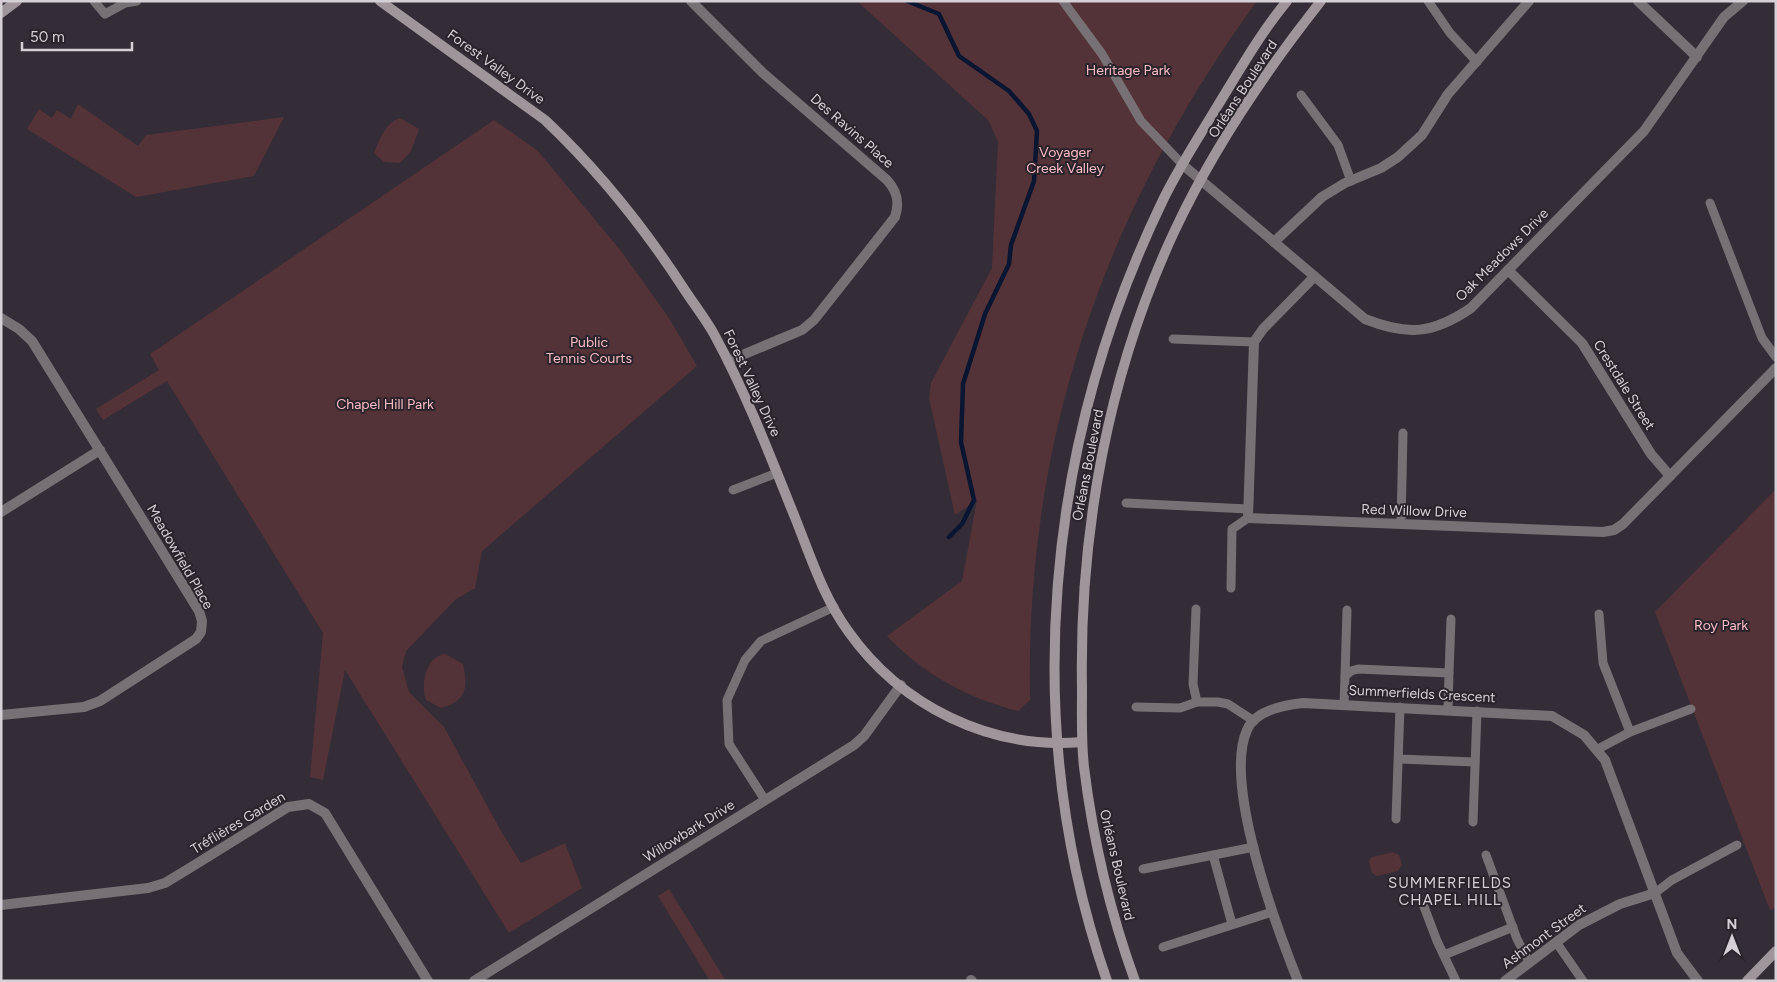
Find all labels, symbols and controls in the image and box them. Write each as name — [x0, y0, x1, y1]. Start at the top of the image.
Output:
scale bar — [22, 20, 132, 52]
street label: Forest Valley Drive — [444, 26, 548, 108]
text: 50 m — [30, 28, 65, 46]
street label: Orléans Boulevard — [1205, 37, 1281, 141]
park label: Heritage Park — [1086, 62, 1170, 79]
street label: Des Ravins Place — [807, 90, 897, 172]
park label: Voyager Creek Valley — [1026, 144, 1104, 177]
street label: Oak Meadows Drive — [1452, 205, 1552, 305]
street label: Forest Valley Drive — [720, 327, 784, 440]
park label: Public Tennis Courts — [546, 334, 632, 367]
street label: Crestdale Street — [1590, 337, 1658, 433]
park label: Chapel Hill Park — [336, 396, 434, 413]
street label: Orléans Boulevard — [1069, 408, 1107, 522]
street label: Red Willow Drive — [1361, 501, 1467, 521]
street label: Meadowfield Place — [143, 502, 217, 613]
park label: Roy Park — [1694, 617, 1748, 634]
street label: Summerfields Crescent — [1348, 682, 1496, 706]
street label: Tréflières Garden — [188, 788, 288, 858]
street label: Willowbark Drive — [640, 796, 738, 866]
street label: Orléans Boulevard — [1096, 808, 1138, 922]
district label: SUMMERFIELDS CHAPEL HILL — [1388, 874, 1512, 909]
street label: Ashmont Street — [1499, 900, 1589, 972]
north arrow — [1707, 912, 1757, 962]
text: N — [1727, 916, 1737, 933]

